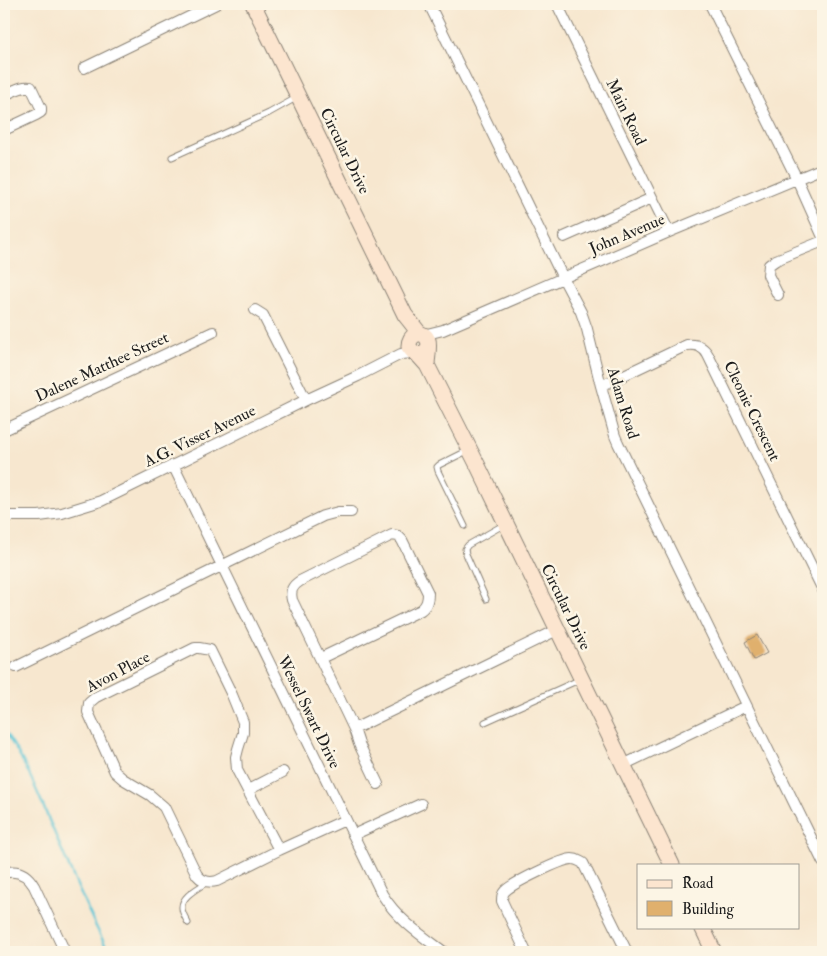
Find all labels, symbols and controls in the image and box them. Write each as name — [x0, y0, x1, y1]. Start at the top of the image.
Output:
street label: Main Road — [601, 76, 651, 149]
street label: Circular Drive — [316, 105, 375, 198]
street label: John Avenue — [585, 209, 668, 260]
street label: Dalene Matthee Street — [32, 327, 172, 407]
street label: Cleonie Crescent — [719, 358, 785, 464]
street label: Adam Road — [602, 364, 643, 441]
street label: A.G. Visser Avenue — [140, 400, 259, 472]
street label: Circular Drive — [537, 561, 596, 654]
street label: Avon Place — [82, 647, 153, 698]
street label: Wessel Swart Drive — [273, 651, 345, 772]
legend — [637, 864, 800, 928]
text: Road — [682, 874, 714, 893]
text: Building — [682, 900, 734, 919]

